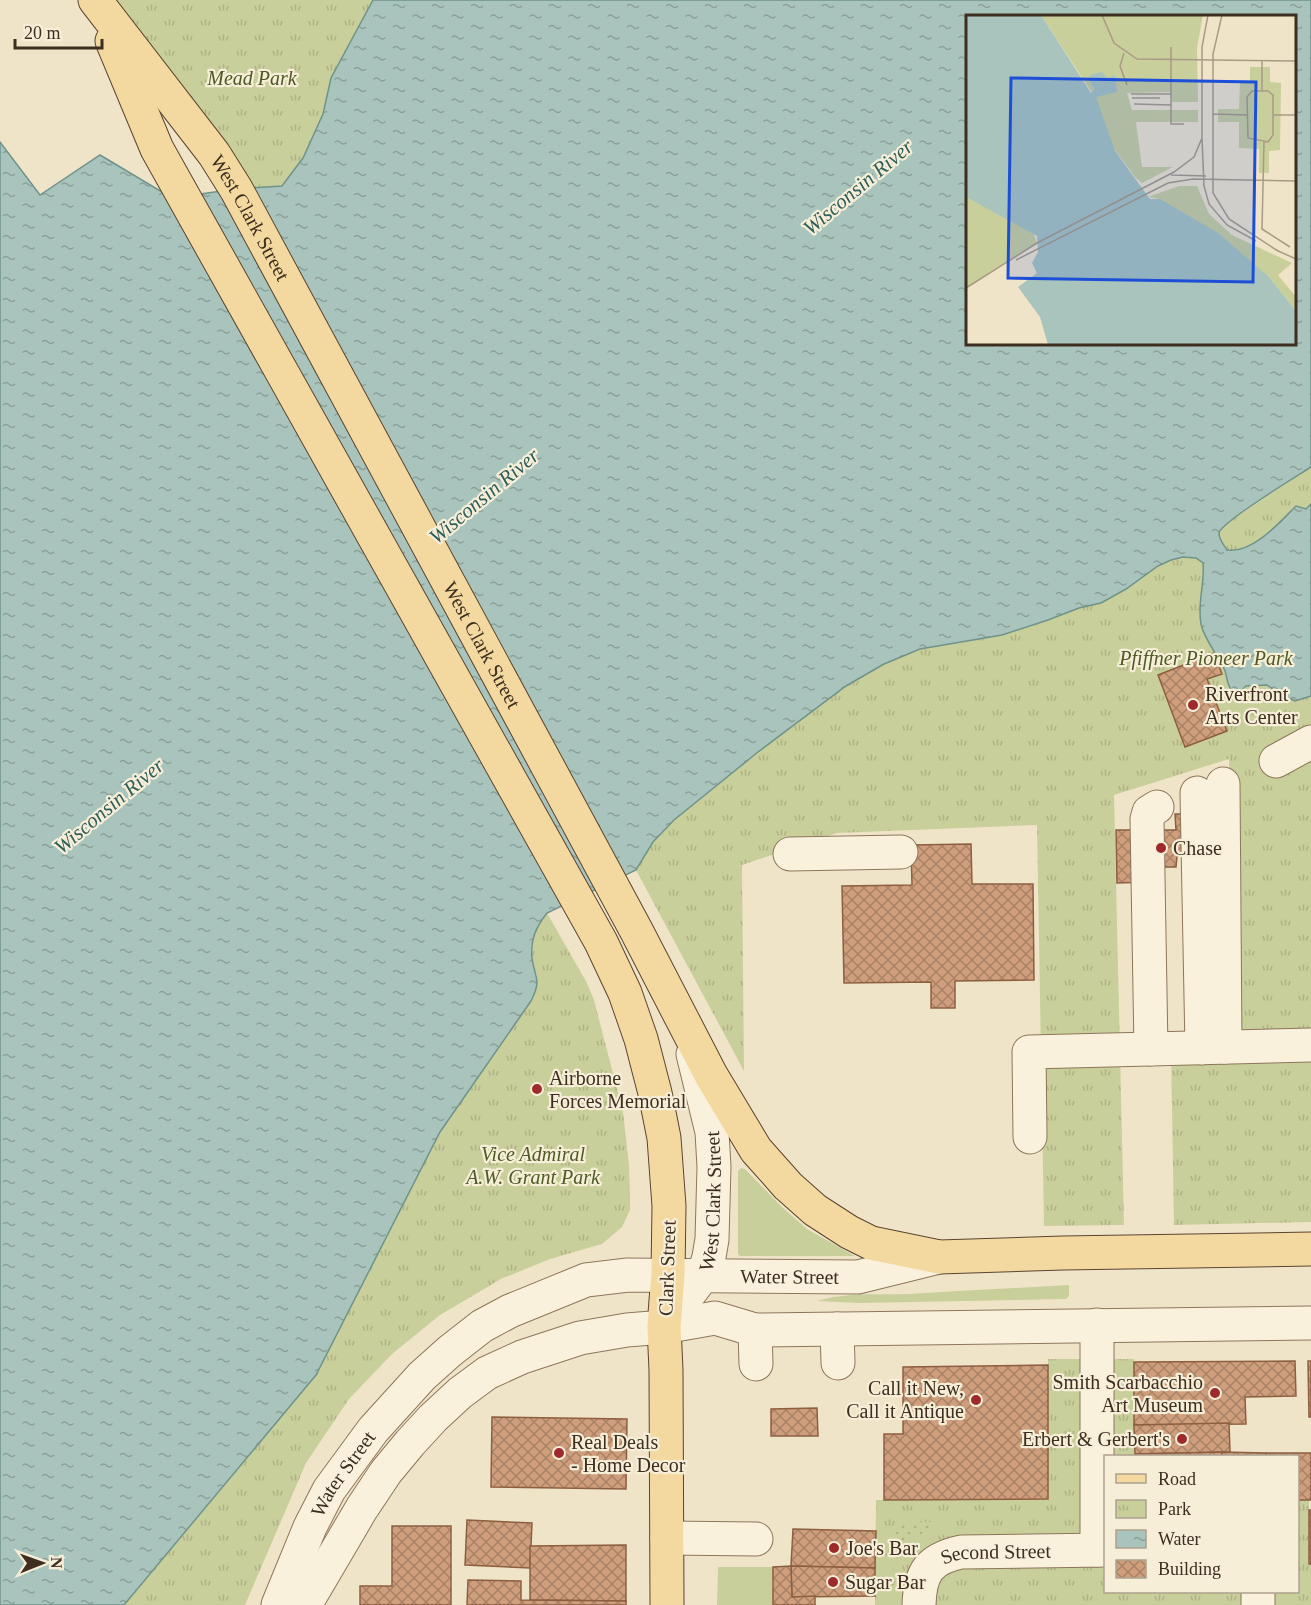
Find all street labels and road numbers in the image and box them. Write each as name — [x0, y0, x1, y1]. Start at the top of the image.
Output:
street label: West Clark Street — [206, 151, 295, 285]
street label: West Clark Street — [439, 578, 525, 712]
street label: West Clark Street — [694, 1130, 725, 1274]
street label: Clark Street — [654, 1219, 680, 1316]
street label: Water Street — [740, 1265, 840, 1288]
street label: Water Street — [306, 1426, 380, 1520]
street label: Second Street — [937, 1540, 1051, 1569]

